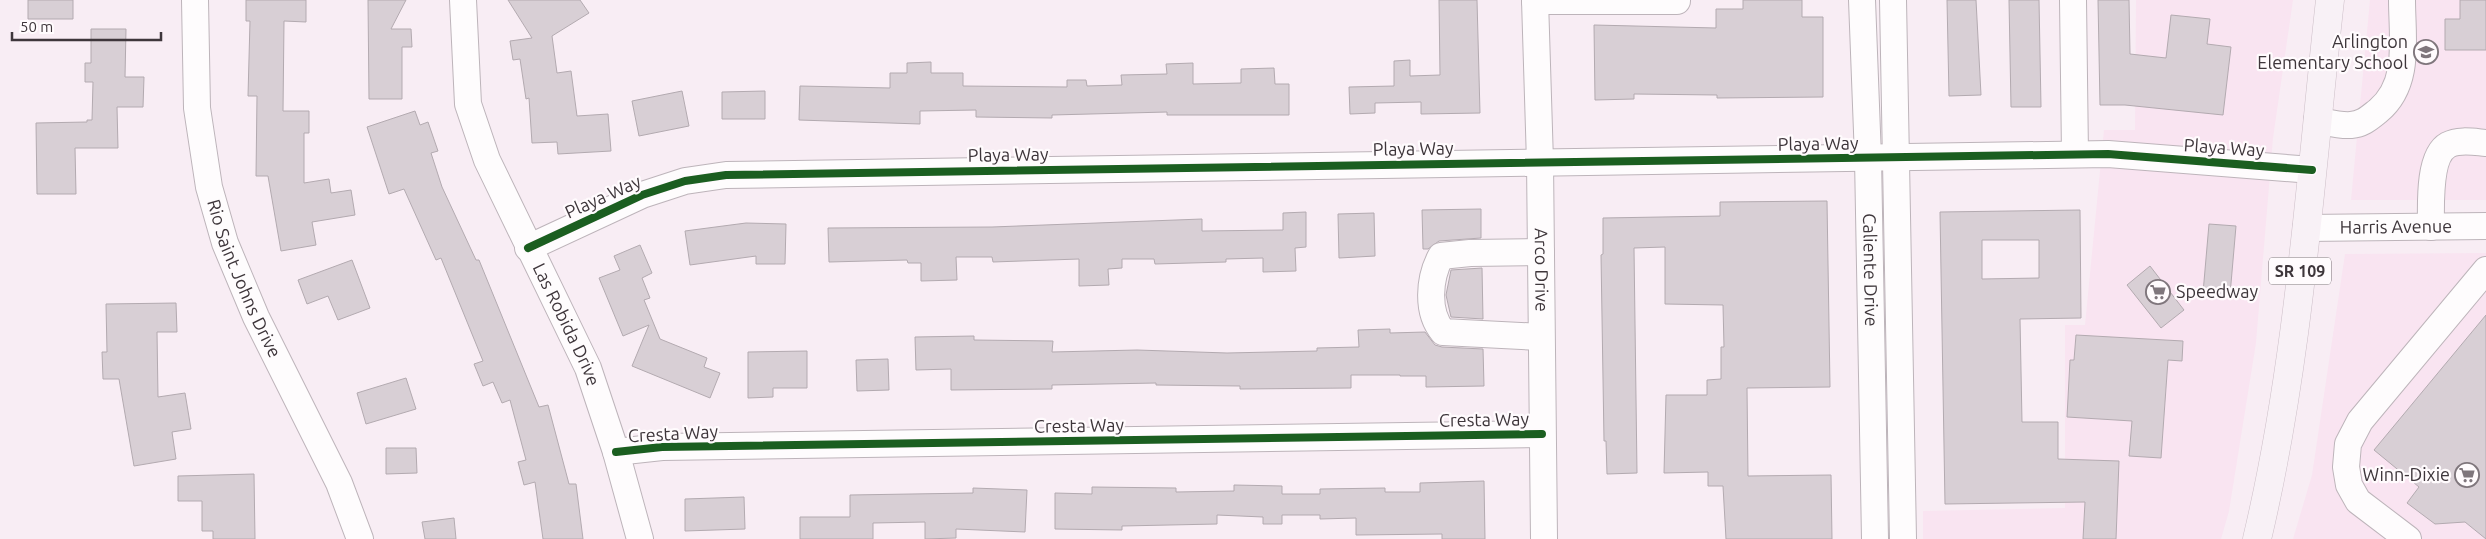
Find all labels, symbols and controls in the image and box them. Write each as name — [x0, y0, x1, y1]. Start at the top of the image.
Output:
scale bar — [12, 10, 161, 42]
text: 50 m — [20, 18, 53, 35]
place label: Arlington Elementary School — [2257, 31, 2408, 72]
school or university icon: Arlington Elementary School — [2413, 39, 2439, 65]
street label: Playa Way — [1777, 132, 1859, 154]
street label: Playa Way — [2183, 134, 2265, 160]
street label: Playa Way — [1372, 137, 1454, 159]
street label: Playa Way — [967, 143, 1049, 165]
street label: Playa Way — [562, 170, 644, 222]
street label: Rio Saint Johns Drive — [204, 197, 286, 361]
street label: Caliente Drive — [1860, 213, 1882, 327]
street label: Harris Avenue — [2340, 215, 2452, 237]
street label: Arco Drive — [1532, 228, 1553, 312]
road number: SR 109 — [2269, 258, 2331, 284]
street label: Las Robida Drive — [530, 260, 604, 388]
supermarket icon: Speedway — [2145, 279, 2171, 305]
place label: Speedway — [2176, 281, 2259, 301]
street label: Cresta Way — [1439, 408, 1530, 430]
street label: Cresta Way — [1034, 414, 1125, 436]
street label: Cresta Way — [627, 421, 719, 445]
supermarket icon: Winn-Dixie — [2454, 462, 2480, 488]
place label: Winn-Dixie — [2362, 464, 2450, 484]

